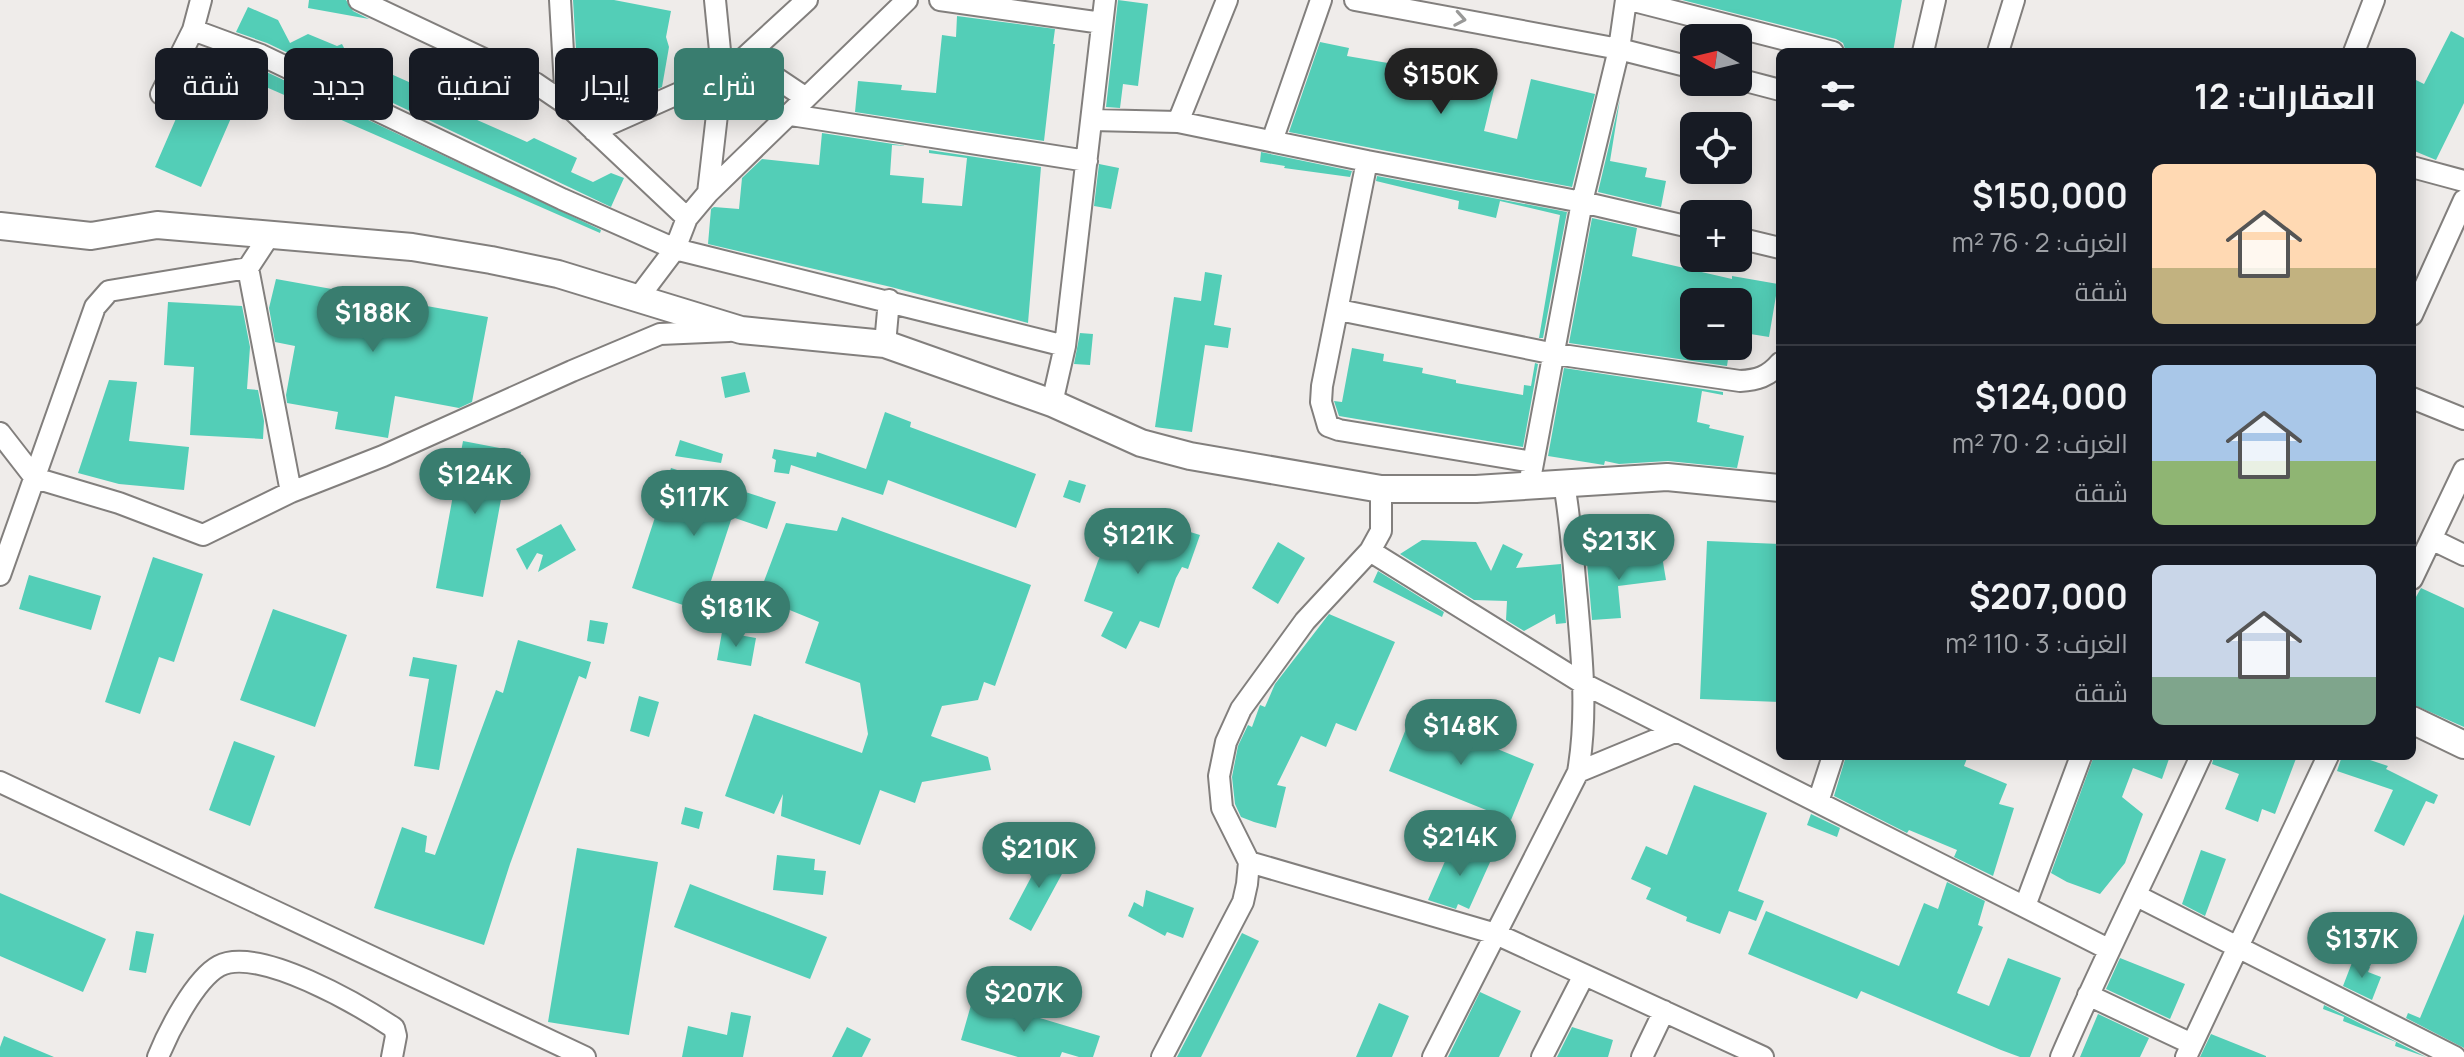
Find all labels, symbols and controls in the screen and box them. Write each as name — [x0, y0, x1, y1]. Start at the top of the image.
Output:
one-way arrow — [1453, 9, 1466, 26]
north arrow — [1680, 24, 1752, 96]
map controls — [1680, 24, 1752, 360]
chip: شقة — [155, 48, 268, 120]
chip: جديد — [284, 48, 393, 120]
chip: تصفية — [409, 48, 539, 120]
chip: إيجار — [555, 48, 658, 120]
chip: شراء — [674, 48, 784, 120]
pin: $150K — [1385, 48, 1497, 116]
text: $150K — [1403, 56, 1479, 92]
text: العقارات: 12 — [2194, 73, 2376, 119]
icon: filters — [1816, 74, 1860, 118]
button: locate — [1680, 112, 1752, 184]
text: $150,000 — [1972, 172, 2128, 218]
icon: home — [2216, 196, 2312, 292]
button: + — [1680, 200, 1752, 272]
text: الغرف: 2 · 76 m² — [1952, 224, 2128, 260]
text: شقة — [2075, 273, 2128, 309]
pin: $188K — [317, 286, 429, 354]
button: − — [1680, 288, 1752, 360]
text: $188K — [335, 294, 411, 330]
text: $124,000 — [1975, 373, 2128, 419]
icon: home — [2216, 397, 2312, 493]
text: الغرف: 2 · 70 m² — [1952, 425, 2128, 461]
pin: $124K — [419, 448, 531, 516]
text: $124K — [437, 456, 513, 492]
pin: $117K — [638, 470, 750, 538]
text: شقة — [2075, 474, 2128, 510]
text: $117K — [659, 478, 729, 514]
pin: $121K — [1082, 508, 1194, 576]
pin: $213K — [1563, 514, 1675, 582]
text: $121K — [1102, 516, 1174, 552]
text: $213K — [1581, 522, 1657, 558]
text: $207,000 — [1969, 573, 2128, 619]
pin: $181K — [680, 581, 792, 649]
text: $181K — [700, 589, 772, 625]
icon: home — [2216, 597, 2312, 693]
text: الغرف: 3 · 110 m² — [1945, 625, 2128, 661]
text: شقة — [2075, 674, 2128, 710]
pin: $148K — [1405, 699, 1517, 767]
text: $148K — [1423, 707, 1499, 743]
pin: $214K — [1404, 810, 1516, 878]
text: $214K — [1422, 818, 1498, 854]
pin: $210K — [983, 822, 1095, 890]
text: $210K — [1000, 830, 1078, 866]
pin: $137K — [2306, 912, 2418, 980]
text: $137K — [2325, 920, 2399, 956]
pin: $207K — [968, 966, 1080, 1034]
text: $207K — [984, 974, 1064, 1010]

